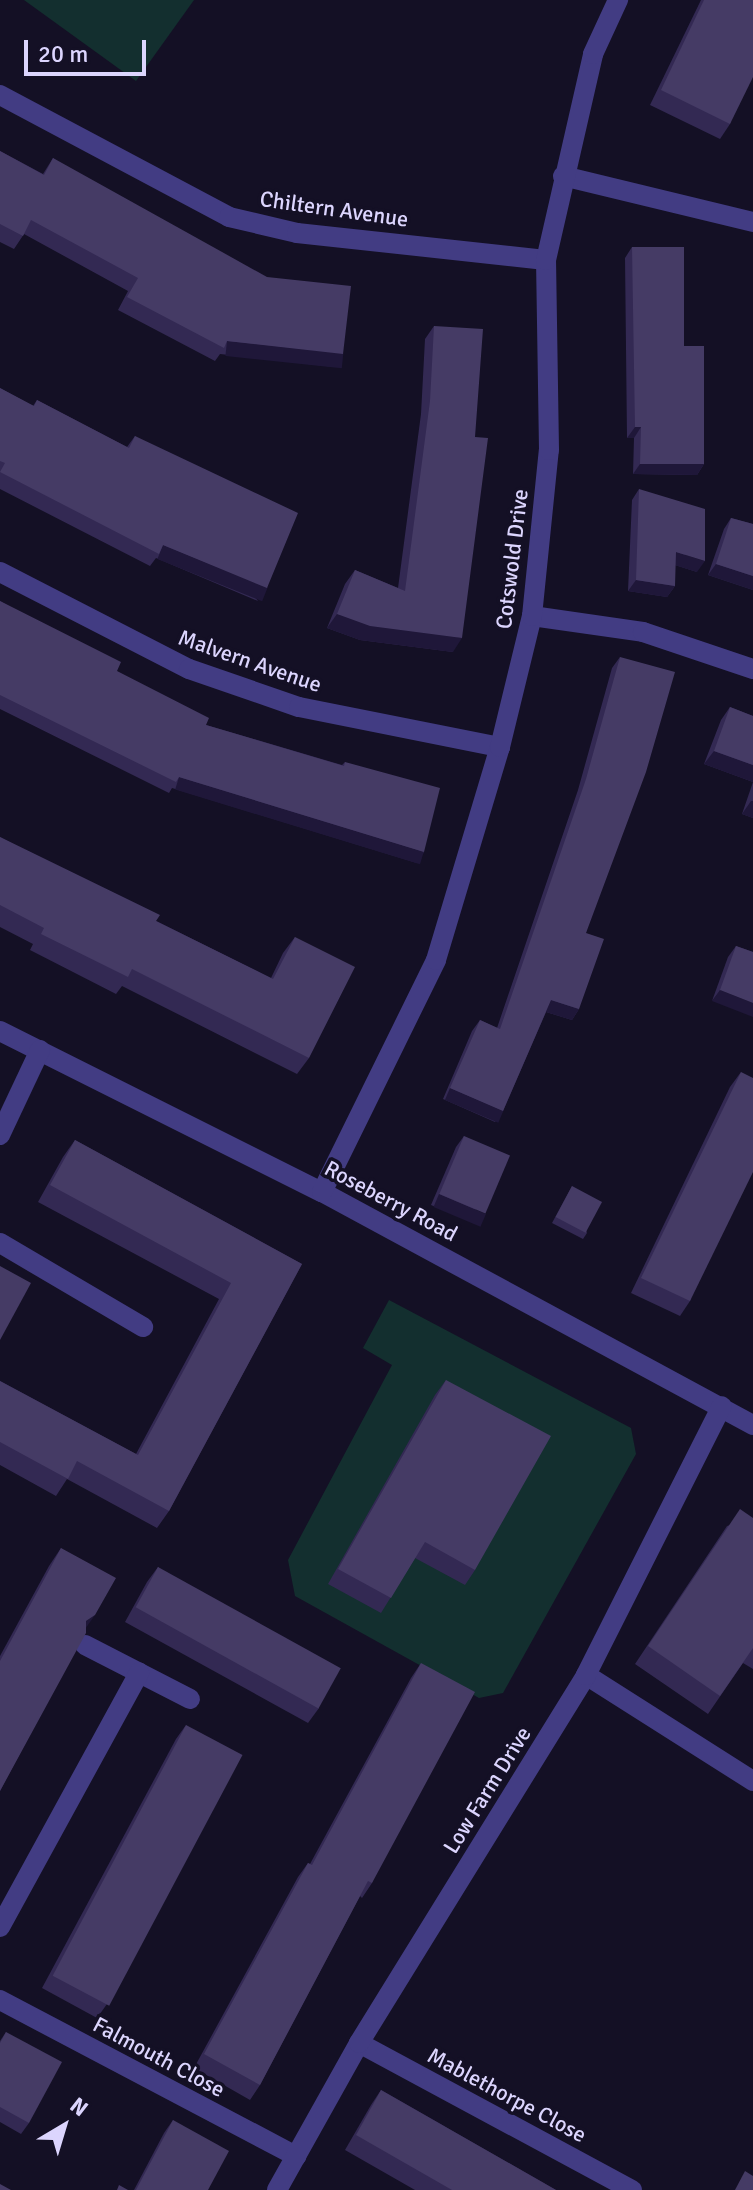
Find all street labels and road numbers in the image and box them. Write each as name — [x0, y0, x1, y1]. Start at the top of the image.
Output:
street label: Chiltern Avenue — [258, 186, 410, 232]
street label: Cotswold Drive — [490, 488, 534, 630]
street label: Malvern Avenue — [175, 624, 325, 698]
street label: Roseberry Road — [320, 1155, 462, 1247]
street label: Low Farm Drive — [438, 1722, 536, 1858]
street label: Falmouth Close — [89, 2011, 229, 2103]
street label: Mablethorpe Close — [423, 2042, 591, 2148]

